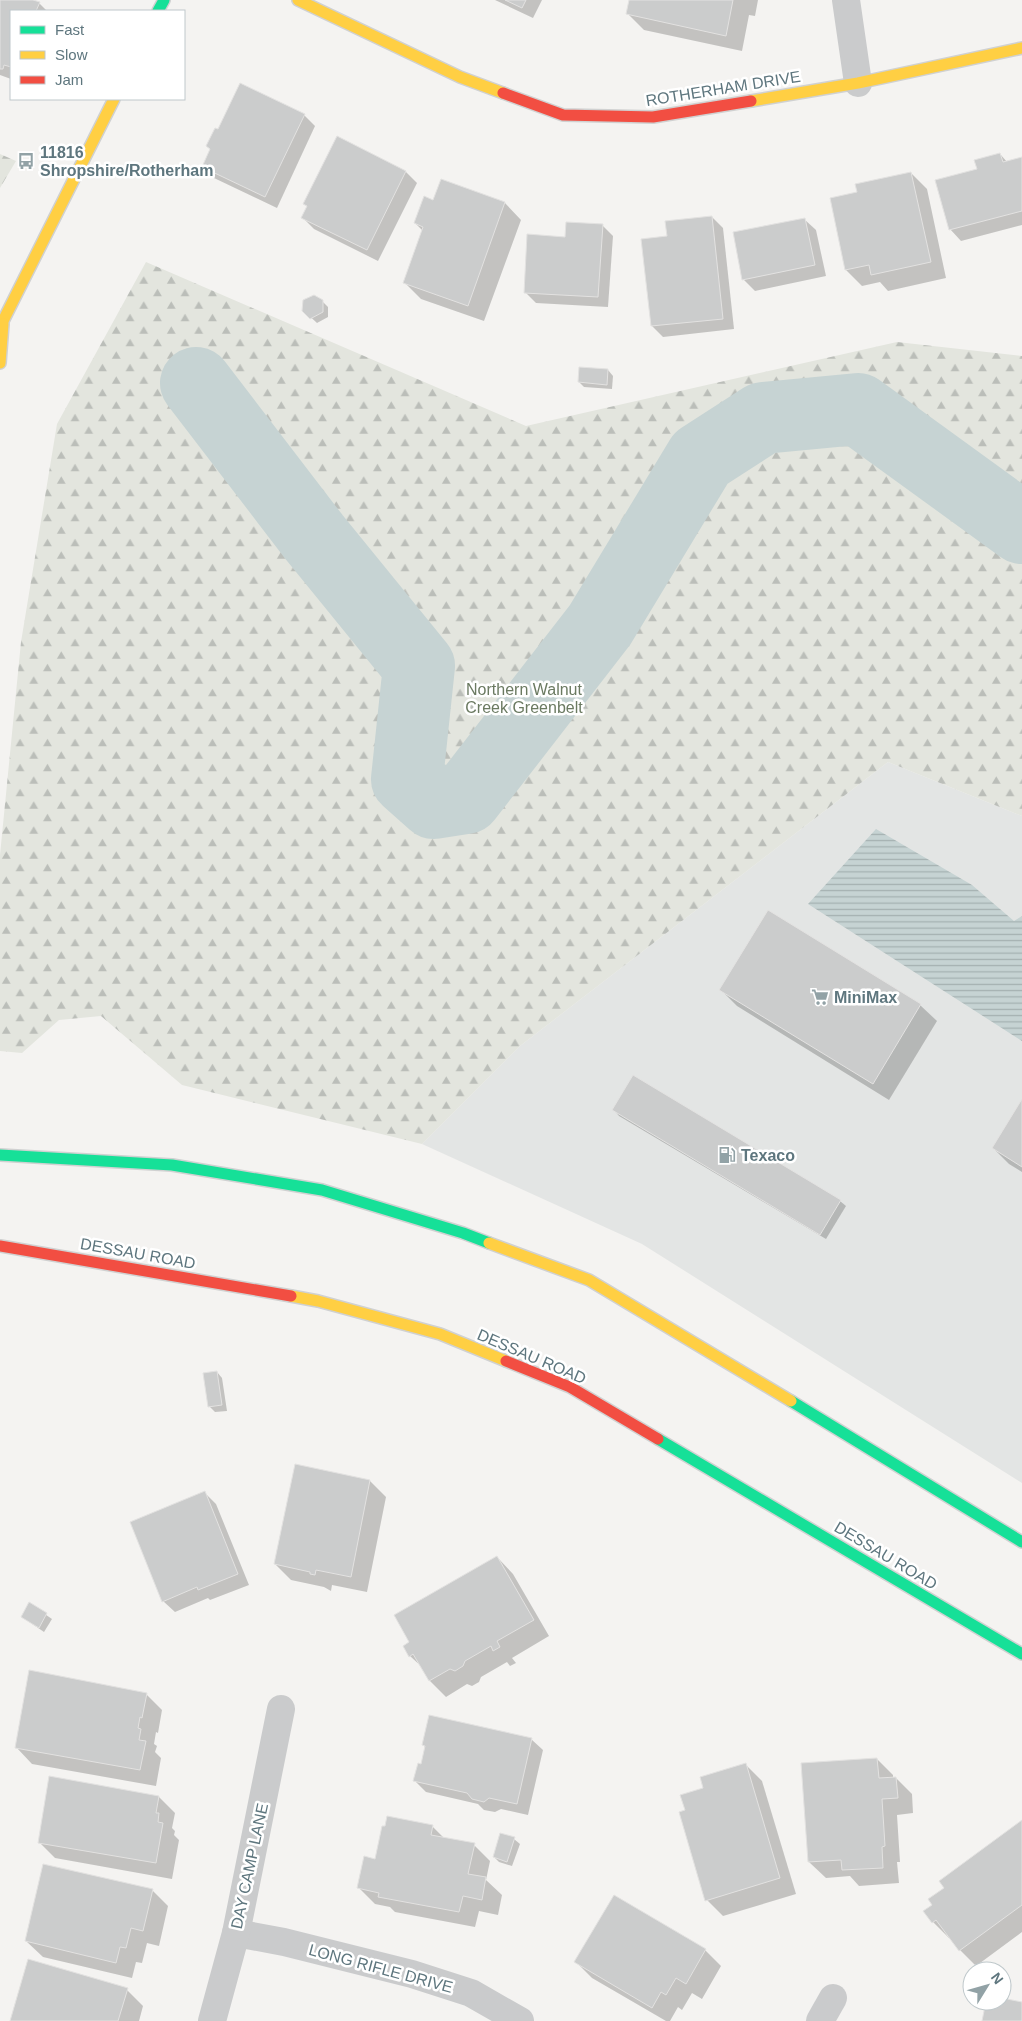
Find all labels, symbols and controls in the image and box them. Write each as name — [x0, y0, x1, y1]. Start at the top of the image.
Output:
legend — [10, 10, 185, 100]
text: Fast — [55, 21, 85, 38]
text: Slow — [55, 46, 88, 63]
street label: ROTHERHAM DRIVE — [644, 68, 802, 109]
text: Jam — [55, 71, 83, 88]
place label: 11816 Shropshire/Rotherham — [40, 144, 213, 179]
bus stop icon: 11816 Shropshire/Rotherham — [16, 151, 36, 171]
park label: Northern Walnut Creek Greenbelt — [465, 681, 583, 716]
supermarket icon: MiniMax — [810, 987, 830, 1007]
place label: MiniMax — [834, 989, 897, 1006]
fuel station icon: Texaco — [717, 1145, 737, 1165]
place label: Texaco — [741, 1147, 795, 1164]
street label: DESSAU ROAD — [79, 1235, 197, 1272]
street label: DESSAU ROAD — [475, 1326, 589, 1387]
street label: DESSAU ROAD — [831, 1518, 940, 1593]
street label: DAY CAMP LANE — [228, 1802, 271, 1930]
street label: LONG RIFLE DRIVE — [307, 1941, 455, 1996]
north arrow — [962, 1961, 1012, 2011]
text: N — [988, 1969, 1007, 1987]

